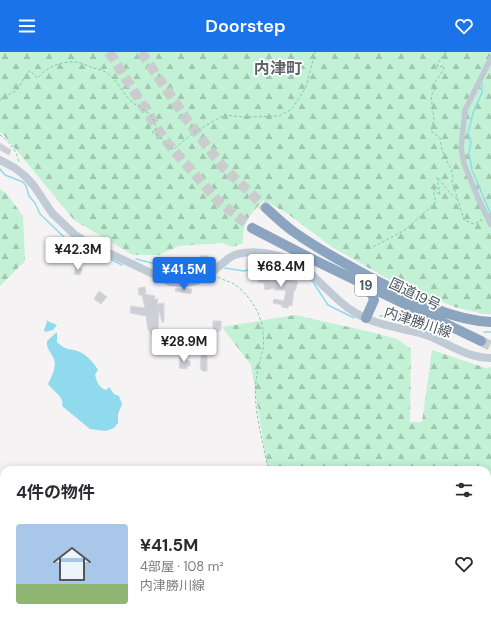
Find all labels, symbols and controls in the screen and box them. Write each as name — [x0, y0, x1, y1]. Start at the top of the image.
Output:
text: Doorstep — [205, 14, 286, 38]
icon: menu — [16, 15, 38, 37]
icon: heart — [453, 15, 475, 37]
district label: 内津町 — [254, 58, 302, 79]
pin: ¥42.3M — [45, 237, 111, 271]
text: ¥42.3M — [54, 241, 102, 258]
pin: ¥68.4M — [248, 254, 314, 288]
pin: ¥41.5M — [151, 257, 217, 291]
text: ¥68.4M — [257, 258, 305, 275]
text: ¥41.5M — [162, 261, 206, 278]
road number: 19 — [355, 274, 377, 296]
street label: 国道19号 — [386, 274, 444, 314]
street label: 内津勝川線 — [382, 303, 454, 341]
pin: ¥28.9M — [151, 329, 217, 363]
text: ¥28.9M — [161, 333, 207, 350]
icon: filters — [453, 479, 475, 501]
text: 4件の物件 — [16, 481, 95, 503]
text: ¥41.5M — [140, 534, 198, 556]
icon: home — [48, 540, 96, 588]
icon: heart — [453, 553, 475, 575]
text: 4部屋 · 108 m² — [140, 558, 224, 575]
text: 内津勝川線 — [140, 577, 205, 594]

